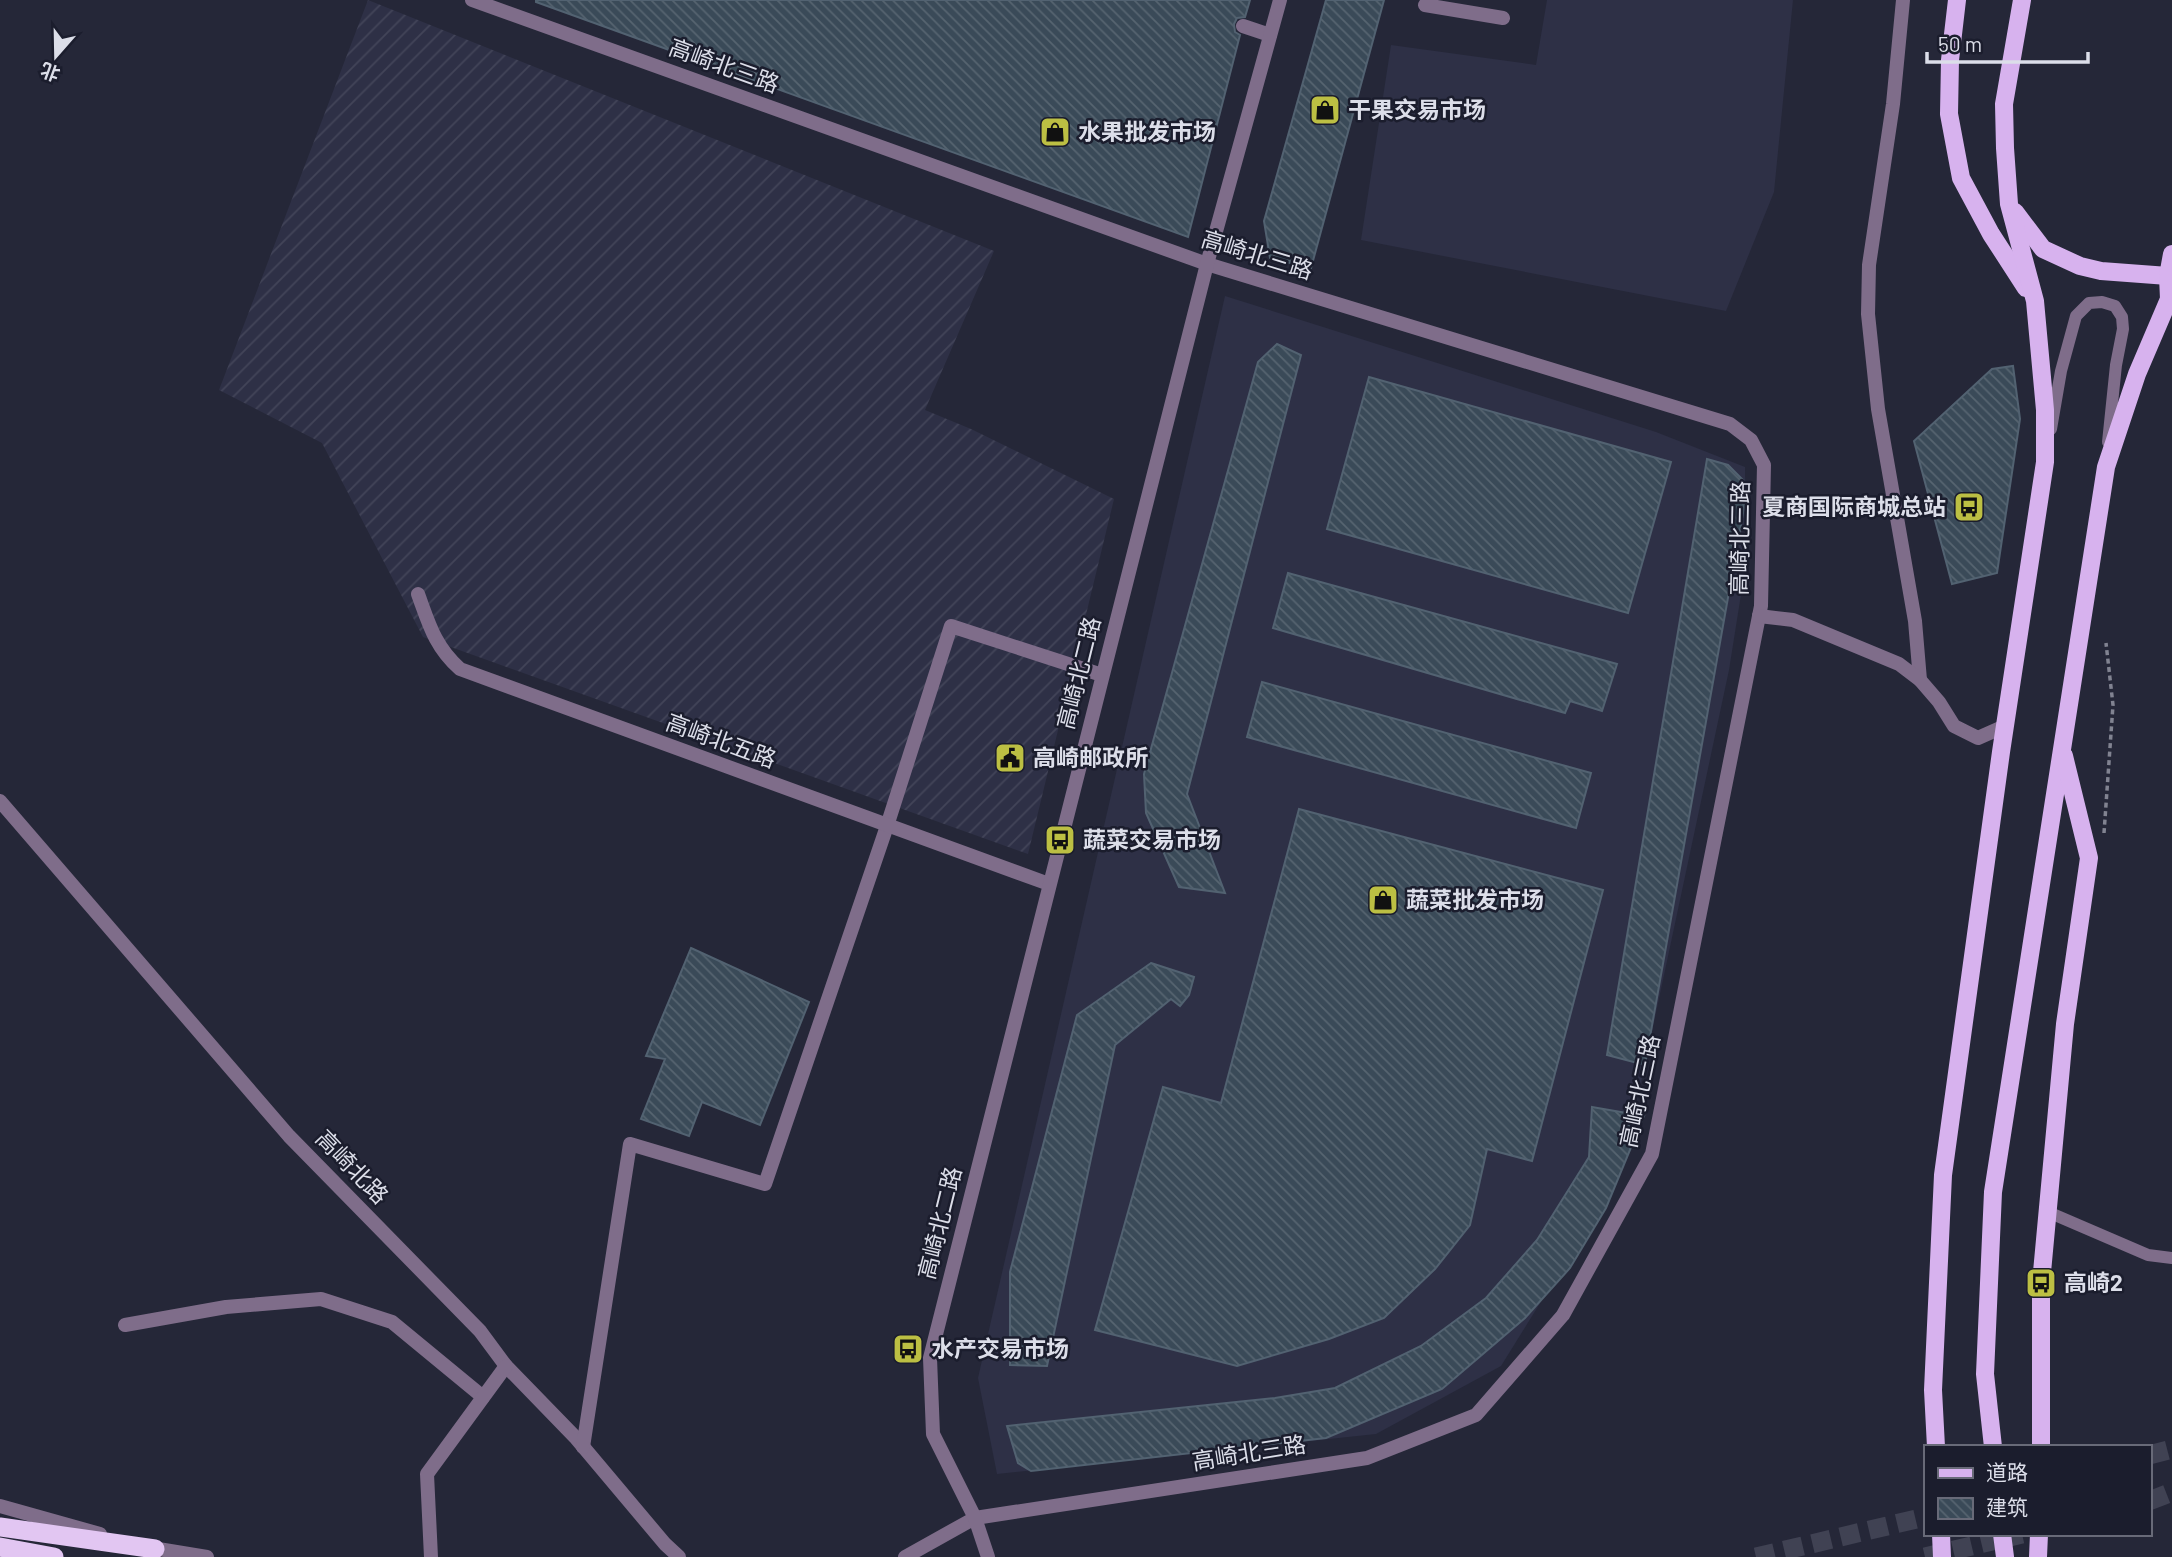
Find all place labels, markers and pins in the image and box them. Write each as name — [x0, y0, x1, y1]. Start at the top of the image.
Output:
shop icon: 干果交易市场 — [1308, 93, 1342, 127]
place label: 干果交易市场 — [1348, 95, 1486, 123]
shop icon: 水果批发市场 — [1038, 115, 1072, 149]
place label: 水果批发市场 — [1078, 117, 1216, 145]
bus stop icon: 夏商国际商城总站 — [1952, 490, 1986, 524]
place label: 夏商国际商城总站 — [1762, 492, 1946, 520]
public building icon: 高崎邮政所 — [993, 741, 1027, 775]
place label: 高崎邮政所 — [1033, 743, 1148, 771]
bus stop icon: 蔬菜交易市场 — [1043, 823, 1077, 857]
place label: 蔬菜交易市场 — [1083, 825, 1221, 853]
shop icon: 蔬菜批发市场 — [1366, 883, 1400, 917]
place label: 蔬菜批发市场 — [1406, 885, 1544, 913]
bus stop icon: 高崎2 — [2024, 1266, 2058, 1300]
place label: 高崎2 — [2064, 1268, 2123, 1296]
bus stop icon: 水产交易市场 — [891, 1332, 925, 1366]
place label: 水产交易市场 — [931, 1334, 1069, 1362]

